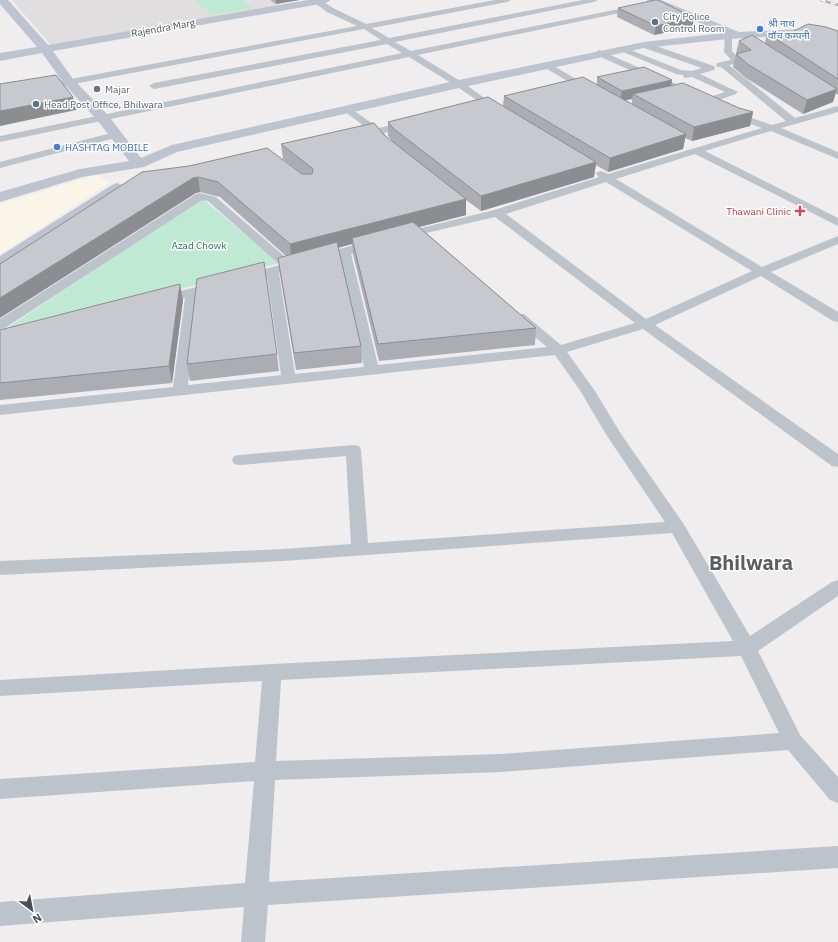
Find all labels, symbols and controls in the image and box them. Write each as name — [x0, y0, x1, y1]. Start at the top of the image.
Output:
place label: City Police Control Room — [663, 10, 724, 35]
street label: Rajendra Marg — [130, 16, 197, 40]
marker: City Police Control Room — [650, 17, 660, 27]
place label: श्री नाथ वॉच कम्पनी — [768, 17, 810, 42]
marker: श्री नाथ वॉच कम्पनी — [755, 24, 765, 34]
place label: Majar — [105, 83, 130, 96]
marker: Majar — [92, 84, 102, 94]
place label: Head Post Office, Bhilwara — [44, 98, 163, 111]
marker: Head Post Office, Bhilwara — [31, 99, 41, 109]
place label: HASHTAG MOBILE — [65, 141, 149, 154]
marker: HASHTAG MOBILE — [52, 142, 62, 152]
place label: Thawani Clinic — [726, 205, 791, 218]
marker: Thawani Clinic — [794, 205, 806, 217]
park label: Azad Chowk — [171, 239, 227, 252]
district label: Bhilwara — [709, 549, 793, 576]
north arrow — [12, 890, 52, 930]
text: N — [30, 910, 44, 927]

